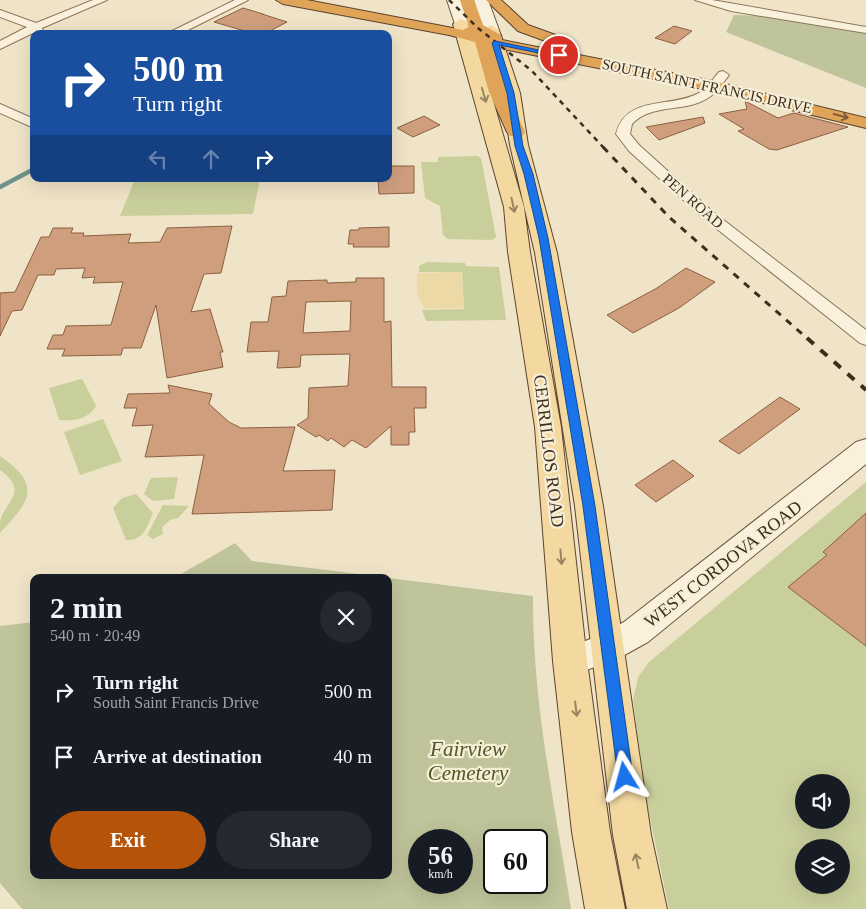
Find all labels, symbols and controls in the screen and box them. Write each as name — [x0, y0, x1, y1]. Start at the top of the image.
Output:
pin — [538, 34, 580, 76]
icon: arrive — [545, 41, 573, 69]
icon: right — [50, 50, 115, 115]
text: 500 m — [133, 50, 223, 89]
street label: SOUTH SAINT FRANCIS DRIVE — [601, 56, 813, 116]
one-way arrow — [480, 87, 489, 103]
text: Turn right — [133, 91, 222, 116]
one-way arrow — [832, 112, 848, 122]
icon: left — [144, 145, 172, 173]
icon: ahead — [197, 145, 225, 173]
icon: right — [250, 145, 278, 173]
street label: PEN ROAD — [660, 170, 727, 232]
one-way arrow — [509, 197, 519, 213]
street label: CERRILLOS ROAD — [530, 374, 568, 528]
street label: WEST CORDOVA ROAD — [640, 496, 806, 632]
one-way arrow — [556, 548, 566, 564]
text: 2 min — [50, 591, 123, 624]
button: close — [320, 591, 372, 643]
text: 540 m · 20:49 — [50, 627, 140, 644]
text: Turn right — [93, 672, 178, 693]
icon: right — [50, 678, 78, 706]
text: 500 m — [324, 681, 372, 702]
text: South Saint Francis Drive — [93, 694, 259, 711]
one-way arrow — [571, 701, 581, 717]
park label: Fairview Cemetery — [428, 737, 509, 785]
icon: arrive — [50, 743, 78, 771]
text: Arrive at destination — [93, 746, 262, 767]
text: 40 m — [333, 746, 372, 767]
position arrow — [598, 750, 650, 802]
map controls — [795, 774, 850, 894]
button: sound — [795, 774, 850, 829]
button: Exit — [50, 811, 206, 869]
button: Share — [216, 811, 372, 869]
speed limit sign: 60 — [483, 829, 548, 894]
button: layers — [795, 839, 850, 894]
text: 56 — [428, 842, 453, 869]
one-way arrow — [632, 854, 642, 870]
text: km/h — [428, 867, 453, 881]

